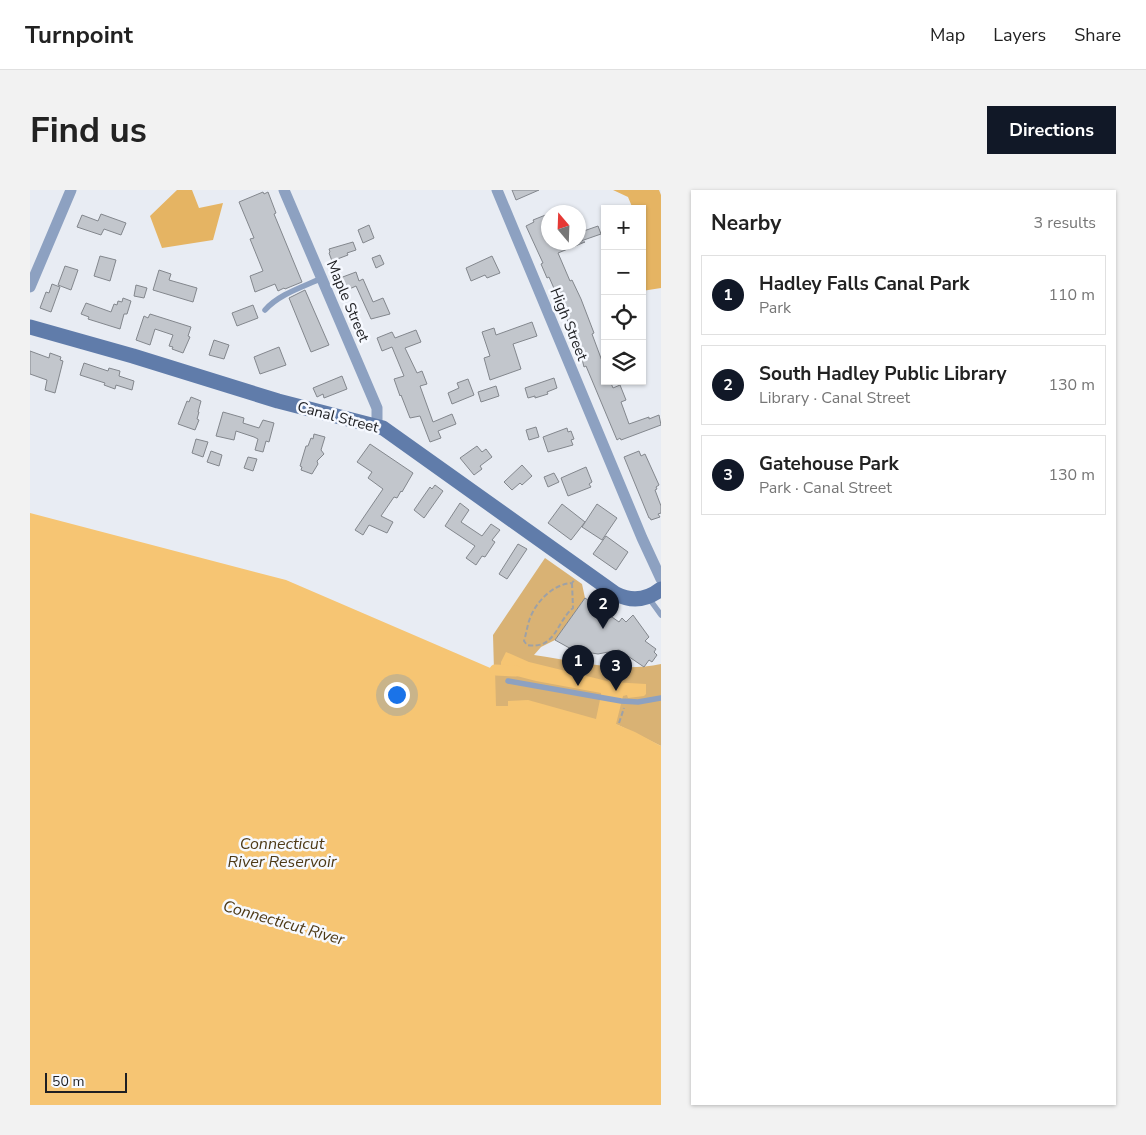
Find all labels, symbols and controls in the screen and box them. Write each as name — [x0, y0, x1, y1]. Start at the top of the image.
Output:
text: Turnpoint — [25, 19, 133, 51]
text: Map — [930, 23, 965, 47]
text: Layers — [993, 23, 1046, 47]
text: Share — [1074, 23, 1121, 47]
button: Directions — [987, 106, 1116, 154]
text: Find us — [30, 107, 147, 154]
north arrow — [541, 205, 586, 250]
map controls — [601, 205, 646, 385]
button: + — [601, 205, 646, 250]
text: Nearby — [711, 209, 781, 237]
text: 3 results — [1034, 212, 1096, 234]
button: − — [601, 250, 646, 295]
street label: Maple Street — [322, 257, 374, 345]
text: Hadley Falls Canal Park — [759, 271, 969, 297]
text: 1 — [723, 284, 733, 306]
text: 110 m — [1048, 284, 1095, 306]
street label: High Street — [545, 285, 593, 364]
button: locate — [601, 295, 646, 340]
text: Park — [759, 297, 791, 319]
button: layers — [601, 340, 646, 385]
text: South Hadley Public Library — [759, 361, 1007, 387]
text: 2 — [723, 374, 733, 396]
text: 130 m — [1048, 374, 1095, 396]
text: Library · Canal Street — [759, 387, 910, 409]
street label: Canal Street — [295, 397, 382, 438]
text: Gatehouse Park — [759, 451, 899, 477]
text: 3 — [723, 464, 733, 486]
text: 130 m — [1048, 464, 1095, 486]
text: Park · Canal Street — [759, 477, 892, 499]
pin: 2 — [587, 588, 619, 629]
pin: 1 — [562, 645, 594, 686]
pin: 3 — [600, 650, 632, 691]
your location — [384, 682, 410, 708]
water label: Connecticut River Reservoir — [228, 833, 338, 873]
water label: Connecticut River — [220, 895, 348, 951]
scale bar — [45, 1070, 128, 1093]
text: 50 m — [52, 1072, 84, 1091]

